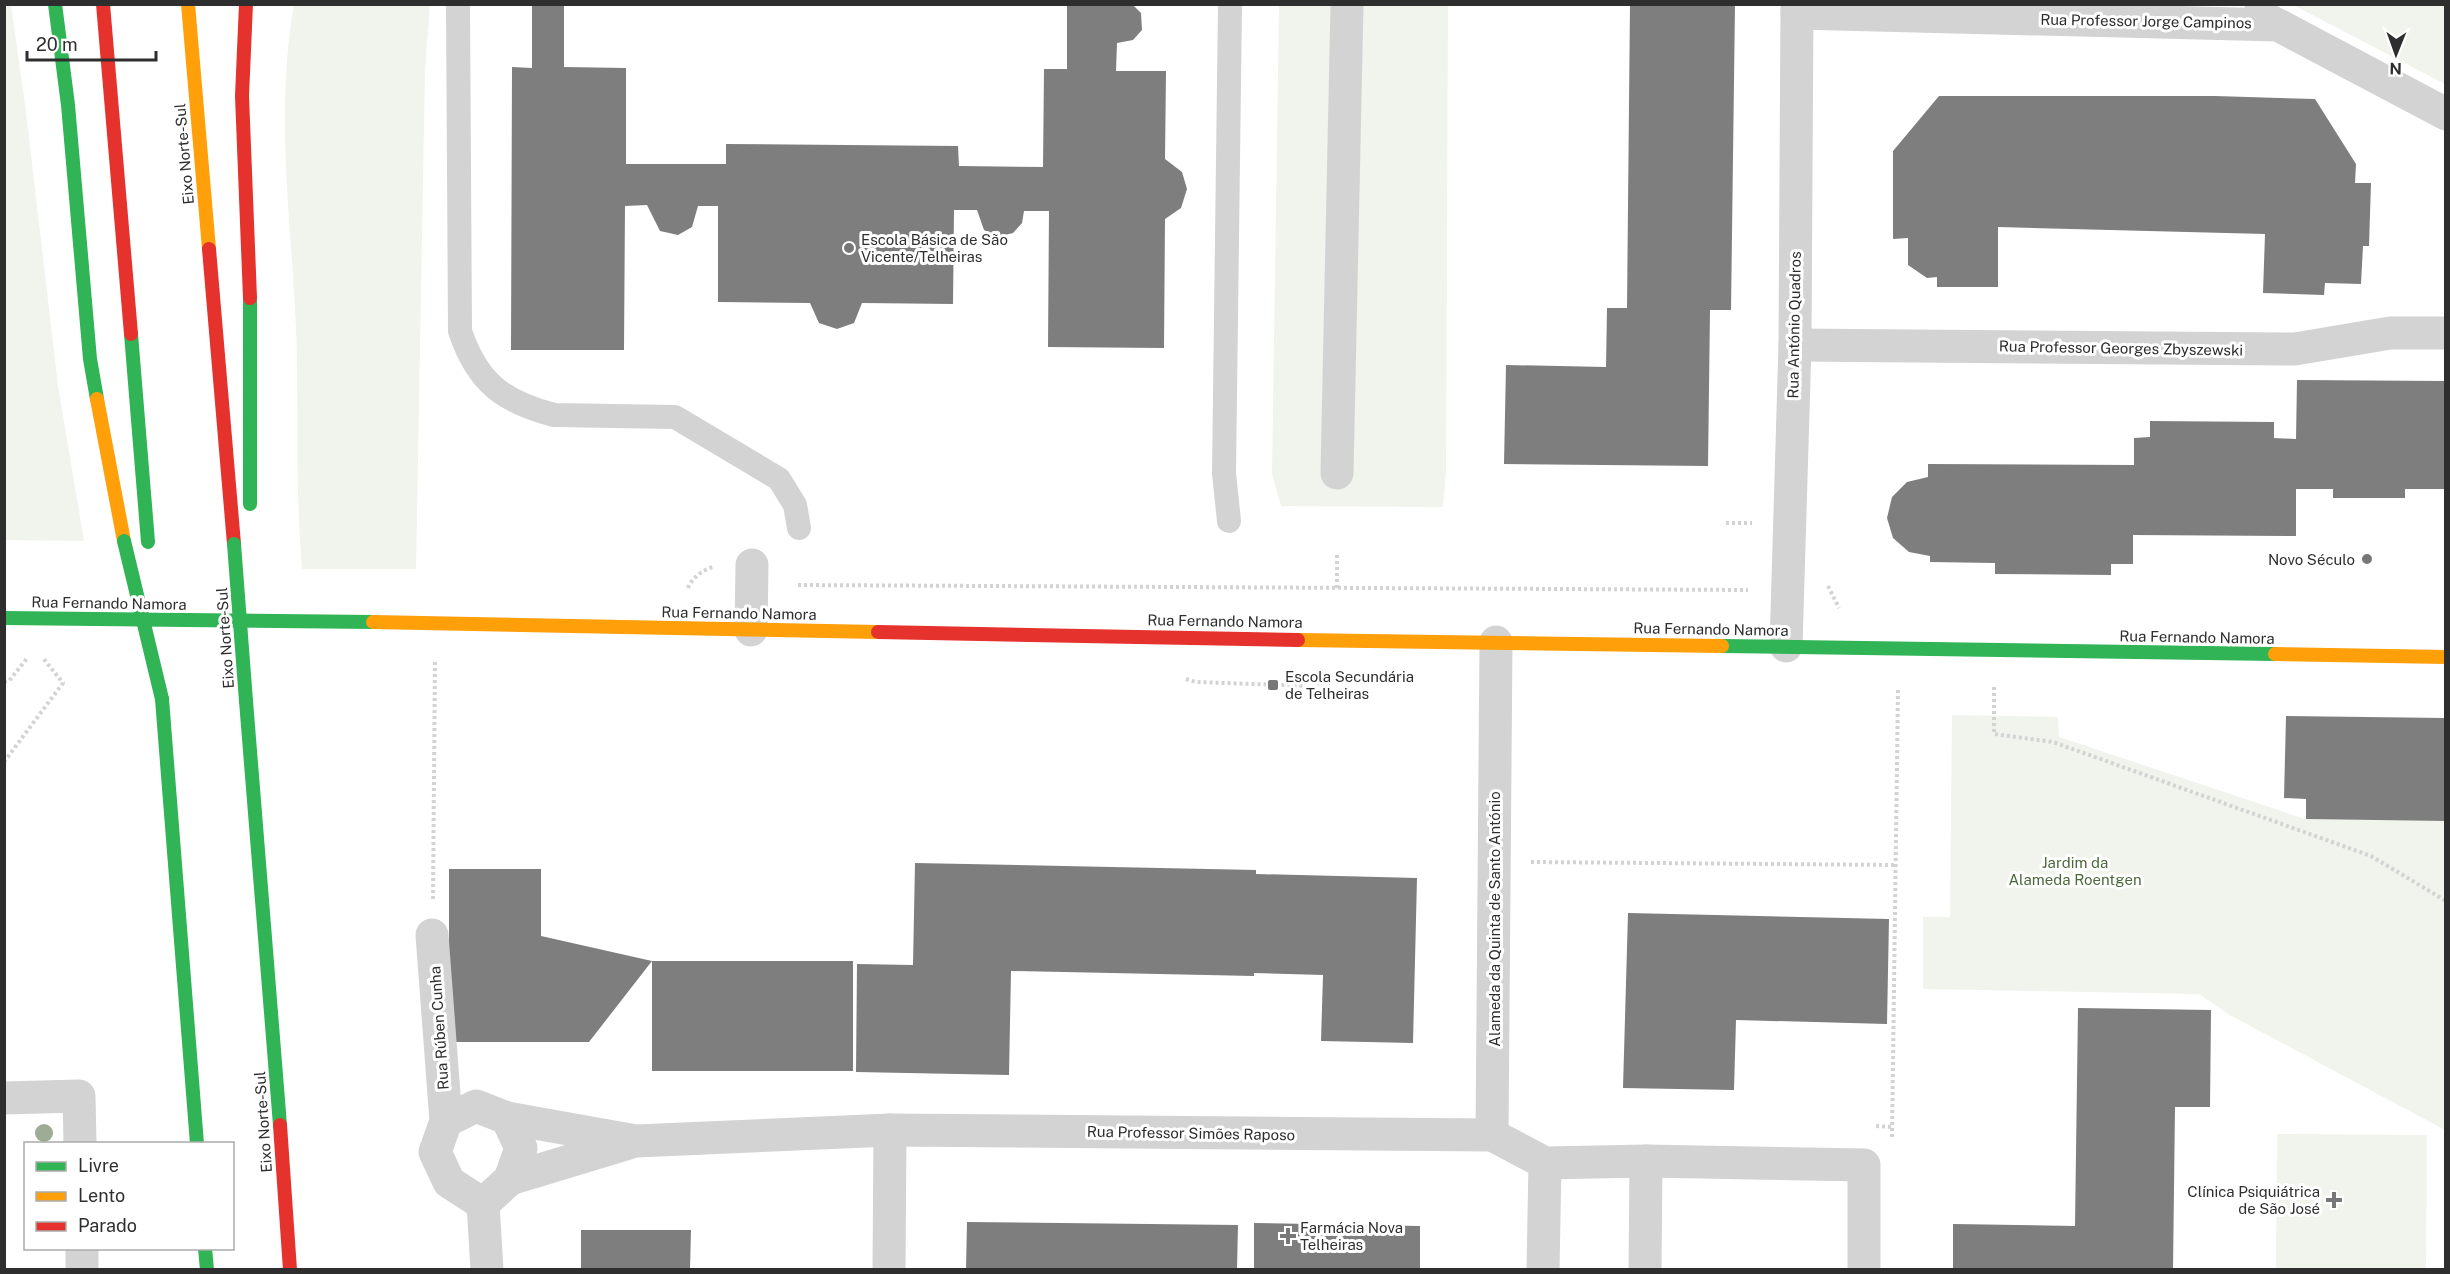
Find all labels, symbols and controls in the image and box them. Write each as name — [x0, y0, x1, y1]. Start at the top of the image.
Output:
street label: Rua Professor Jorge Campinos — [2040, 11, 2252, 31]
scale bar — [27, 24, 156, 62]
north arrow — [2366, 24, 2426, 84]
text: 20 m — [36, 34, 78, 55]
text: N — [2389, 59, 2402, 78]
street label: Eixo Norte-Sul — [171, 103, 197, 205]
place label: Escola Básica de São Vicente/Telheiras — [861, 231, 1008, 265]
marker: Escola Básica de São Vicente/Telheiras — [842, 241, 856, 255]
street label: Rua António Quadros — [1784, 251, 1804, 399]
street label: Rua Professor Georges Zbyszewski — [1999, 337, 2243, 359]
place label: Novo Século — [2268, 551, 2355, 568]
marker: Novo Século — [2360, 552, 2374, 566]
street label: Eixo Norte-Sul — [213, 587, 237, 689]
street label: Rua Fernando Namora — [31, 593, 187, 613]
street label: Rua Fernando Namora — [661, 603, 817, 623]
street label: Rua Fernando Namora — [1147, 611, 1303, 631]
street label: Rua Fernando Namora — [1633, 619, 1789, 639]
street label: Rua Fernando Namora — [2119, 627, 2275, 647]
place label: Escola Secundária de Telheiras — [1285, 668, 1414, 702]
marker: Escola Secundária de Telheiras — [1266, 678, 1280, 692]
street label: Alameda da Quinta de Santo António — [1486, 791, 1503, 1047]
park label: Jardim da Alameda Roentgen — [2008, 854, 2142, 888]
street label: Rua Rúben Cunha — [426, 966, 452, 1090]
street label: Eixo Norte-Sul — [251, 1071, 275, 1173]
street label: Rua Professor Simões Raposo — [1087, 1123, 1295, 1143]
legend — [24, 1142, 234, 1250]
text: Livre — [78, 1155, 119, 1176]
place label: Clínica Psiquiátrica de São José — [2187, 1183, 2320, 1217]
text: Lento — [78, 1185, 125, 1206]
marker: Clínica Psiquiátrica de São José — [2325, 1191, 2343, 1209]
text: Parado — [78, 1215, 137, 1236]
place label: Farmácia Nova Telheiras — [1300, 1219, 1403, 1253]
marker: Farmácia Nova Telheiras — [1281, 1229, 1295, 1243]

